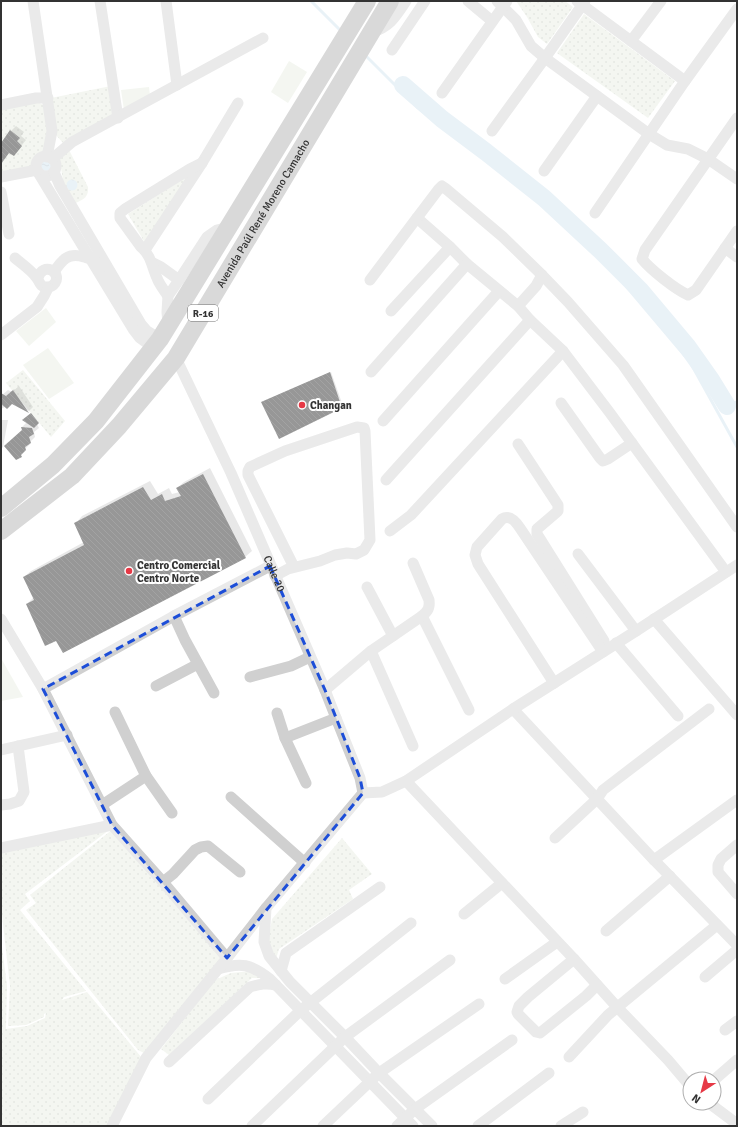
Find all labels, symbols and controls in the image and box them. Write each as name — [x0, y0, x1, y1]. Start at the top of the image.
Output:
street label: Avenida Paúl René Moreno Camacho — [214, 137, 313, 290]
road number: R-16 — [188, 305, 218, 321]
place label: Changan — [310, 399, 352, 412]
marker: Changan — [297, 400, 307, 410]
street label: Calle 20 — [261, 554, 288, 594]
place label: Centro Comercial Centro Norte — [137, 559, 221, 585]
marker: Centro Comercial Centro Norte — [124, 566, 134, 576]
north arrow — [682, 1071, 722, 1111]
text: N — [689, 1091, 703, 1106]

